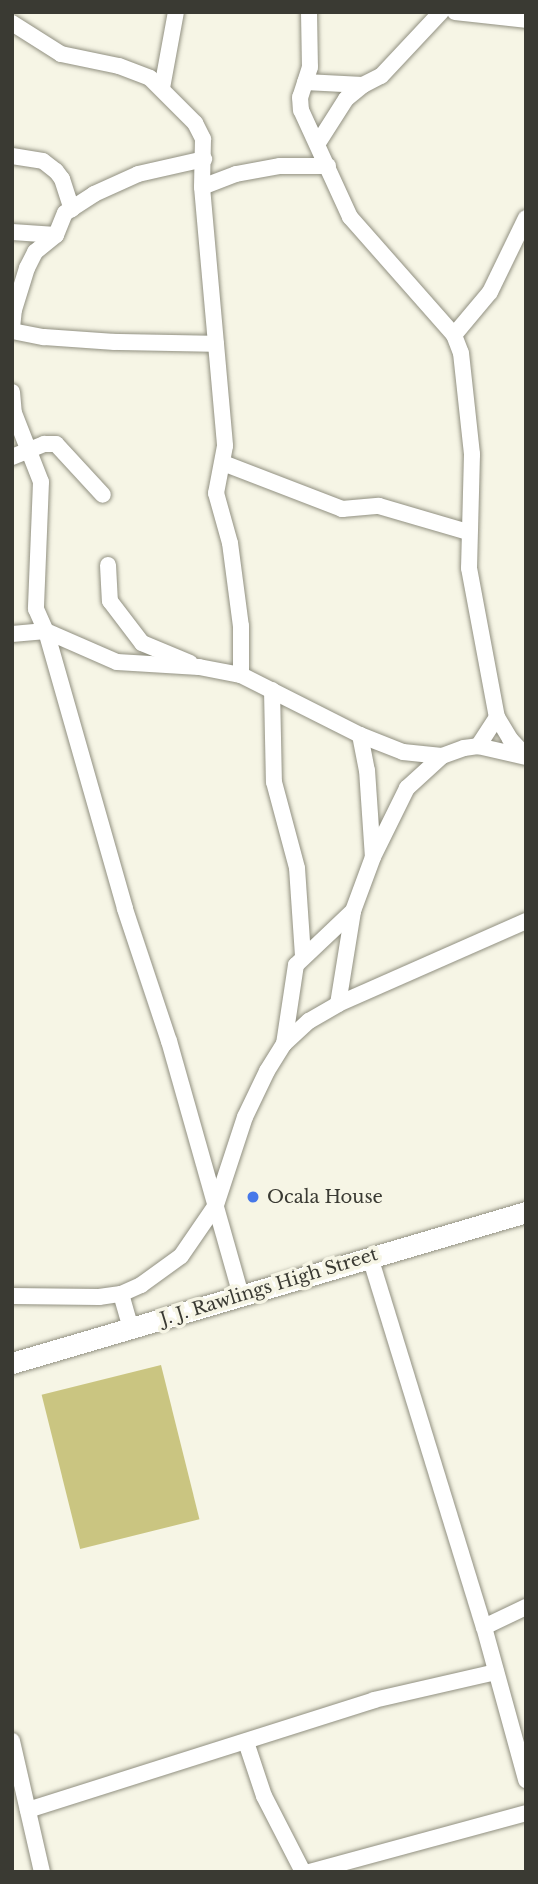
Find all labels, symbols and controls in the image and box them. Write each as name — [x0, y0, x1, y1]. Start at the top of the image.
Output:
place label: Ocala House — [267, 1186, 383, 1208]
marker: Ocala House — [245, 1189, 261, 1205]
street label: J. J. Rawlings High Street — [158, 1244, 380, 1330]

